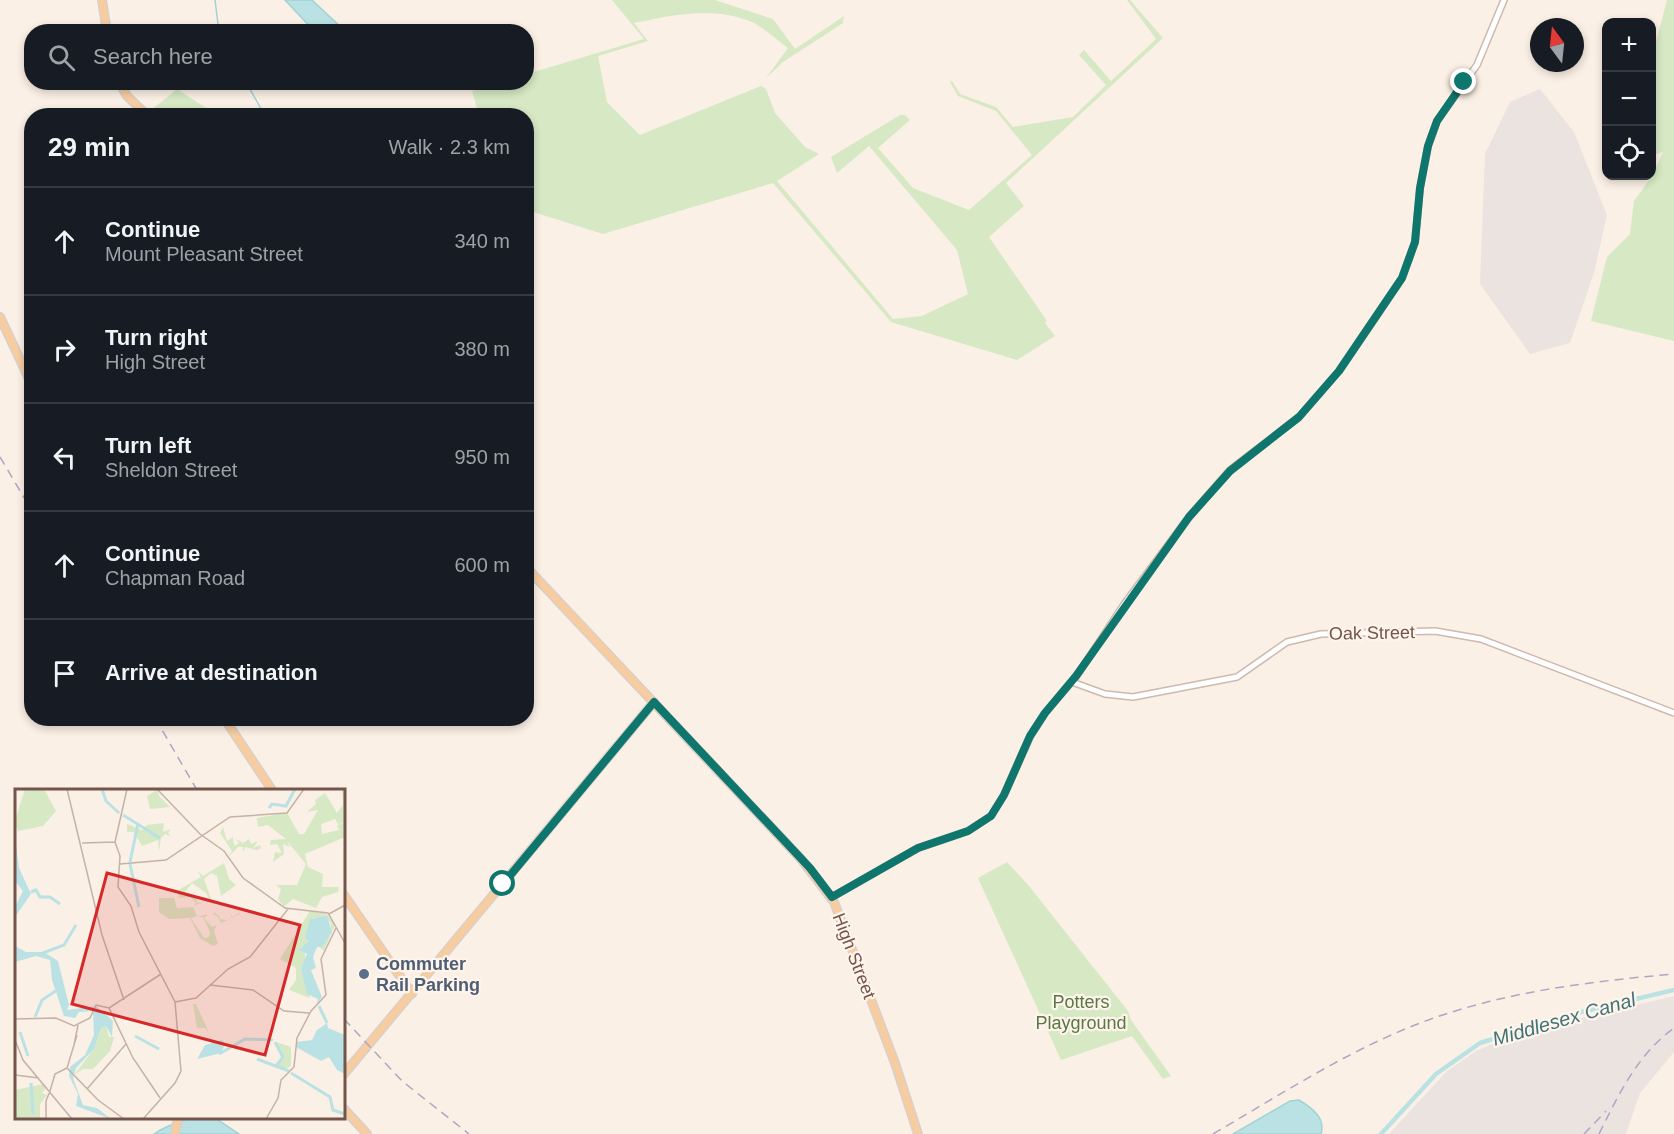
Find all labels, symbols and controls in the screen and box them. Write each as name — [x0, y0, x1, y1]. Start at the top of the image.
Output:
north arrow — [1530, 18, 1584, 72]
map controls — [1602, 18, 1656, 180]
button: + — [1602, 18, 1656, 72]
search box — [24, 24, 534, 90]
icon: search — [45, 41, 78, 74]
text: Search here — [93, 44, 213, 69]
route end — [1450, 68, 1476, 94]
button: − — [1602, 72, 1656, 126]
button: locate — [1602, 126, 1656, 180]
text: 29 min — [48, 132, 130, 162]
text: Walk · 2.3 km — [389, 136, 510, 158]
text: Continue — [105, 217, 200, 242]
icon: ahead — [48, 225, 81, 258]
text: 340 m — [454, 230, 510, 252]
text: Mount Pleasant Street — [105, 243, 303, 265]
text: Turn right — [105, 325, 207, 350]
icon: right — [48, 333, 81, 366]
text: 380 m — [454, 338, 510, 360]
text: High Street — [105, 351, 205, 373]
text: Turn left — [105, 433, 191, 458]
icon: left — [48, 441, 81, 474]
text: 950 m — [454, 446, 510, 468]
text: Sheldon Street — [105, 459, 237, 481]
text: Continue — [105, 541, 200, 566]
icon: ahead — [48, 549, 81, 582]
text: 600 m — [454, 554, 510, 576]
text: Chapman Road — [105, 567, 245, 589]
street label: Oak Street — [1329, 622, 1415, 644]
icon: arrive — [48, 657, 81, 690]
text: Arrive at destination — [105, 660, 318, 685]
inset map — [15, 789, 345, 1119]
route start — [489, 870, 515, 896]
street label: High Street — [829, 910, 879, 1002]
place label: Commuter Rail Parking — [376, 954, 480, 995]
marker: Commuter Rail Parking — [357, 967, 371, 981]
water label: Middlesex Canal — [1490, 988, 1639, 1050]
park label: Potters Playground — [1035, 992, 1127, 1033]

